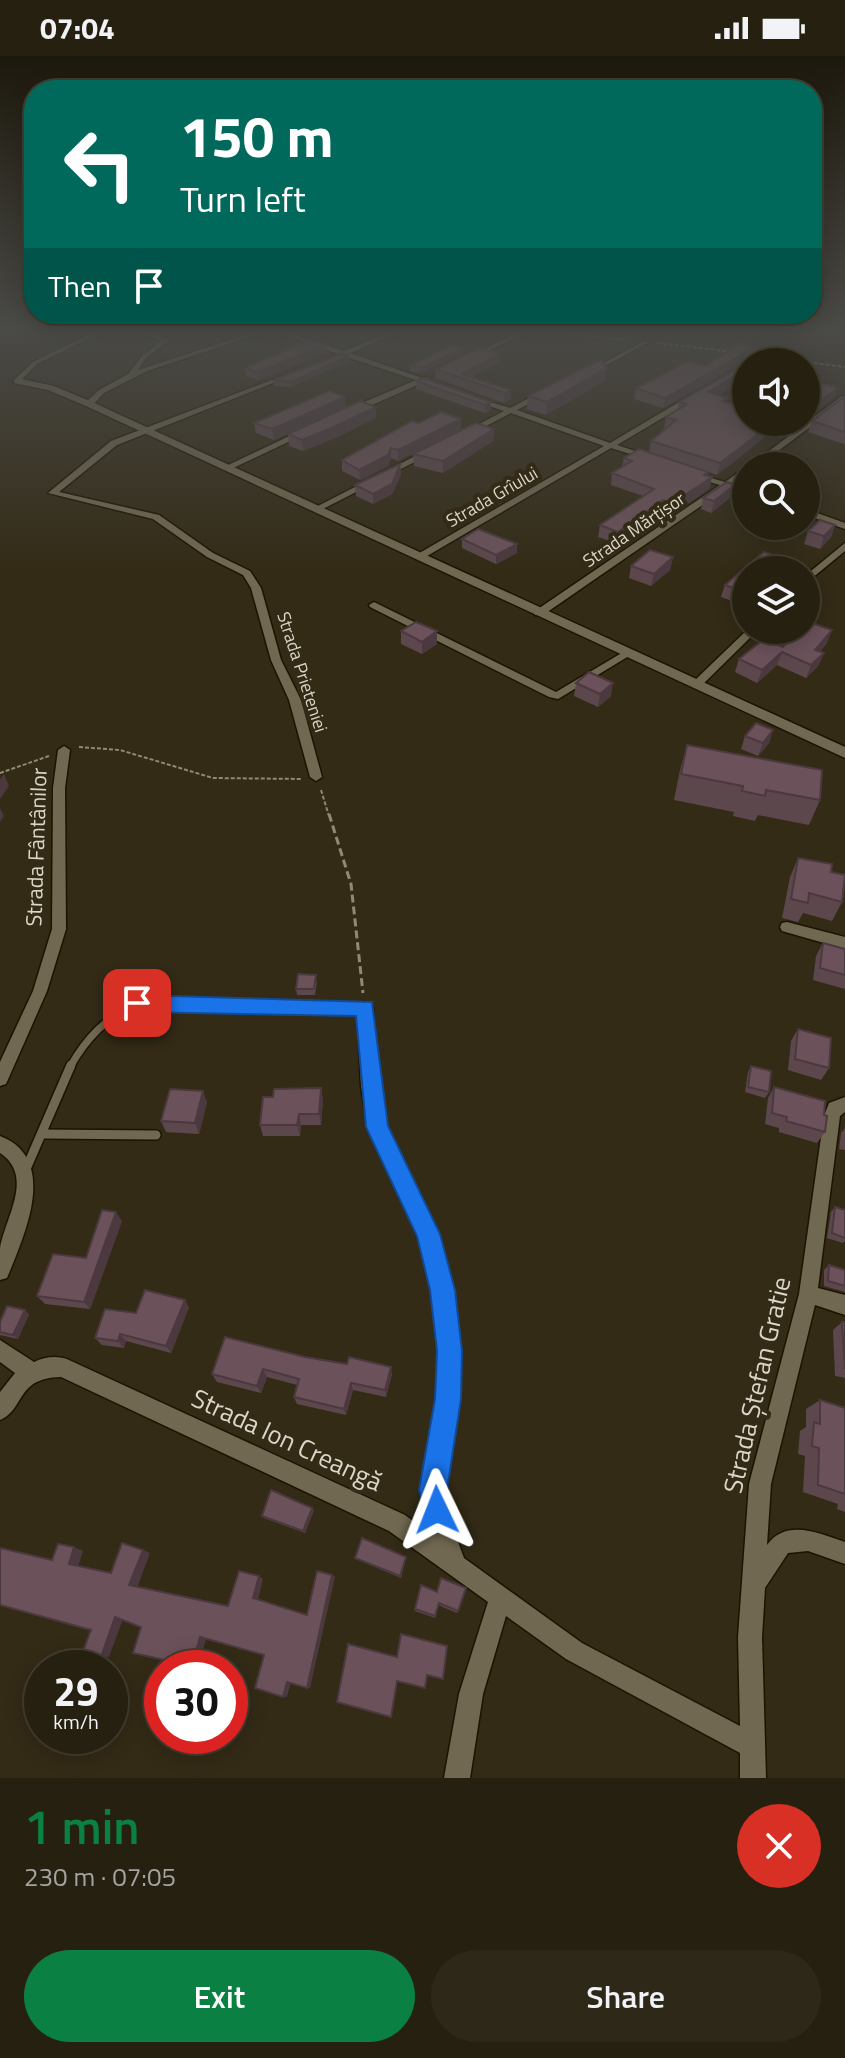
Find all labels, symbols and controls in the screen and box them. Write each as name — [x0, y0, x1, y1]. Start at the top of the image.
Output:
text: 07:04 — [40, 5, 115, 51]
text: 150 m — [180, 94, 333, 179]
icon: left — [48, 112, 152, 216]
text: Turn left — [180, 171, 306, 226]
text: Then — [48, 263, 111, 309]
icon: arrive — [127, 264, 171, 308]
map controls — [732, 348, 820, 644]
button: sound — [732, 348, 820, 436]
button: search — [732, 452, 820, 540]
street label: Strada Grîului — [441, 459, 543, 534]
street label: Strada Mărțișor — [577, 485, 690, 574]
button: layers — [732, 556, 820, 644]
street label: Strada Prieteniei — [270, 608, 335, 736]
street label: Strada Fântânilor — [16, 767, 56, 927]
pin — [103, 969, 171, 1037]
icon: arrive — [115, 981, 159, 1025]
street label: Strada Ștefan Gratie — [713, 1273, 800, 1497]
street label: Strada Ion Creangă — [185, 1378, 389, 1501]
position arrow — [395, 1468, 479, 1552]
speed limit sign: 30 — [144, 1650, 248, 1754]
text: 29 — [54, 1661, 98, 1722]
text: km/h — [53, 1706, 99, 1737]
text: 1 min — [24, 1790, 139, 1863]
button: close — [737, 1804, 821, 1888]
text: 230 m · 07:05 — [24, 1857, 176, 1896]
button: Exit — [24, 1950, 415, 2042]
button: Share — [431, 1950, 821, 2042]

